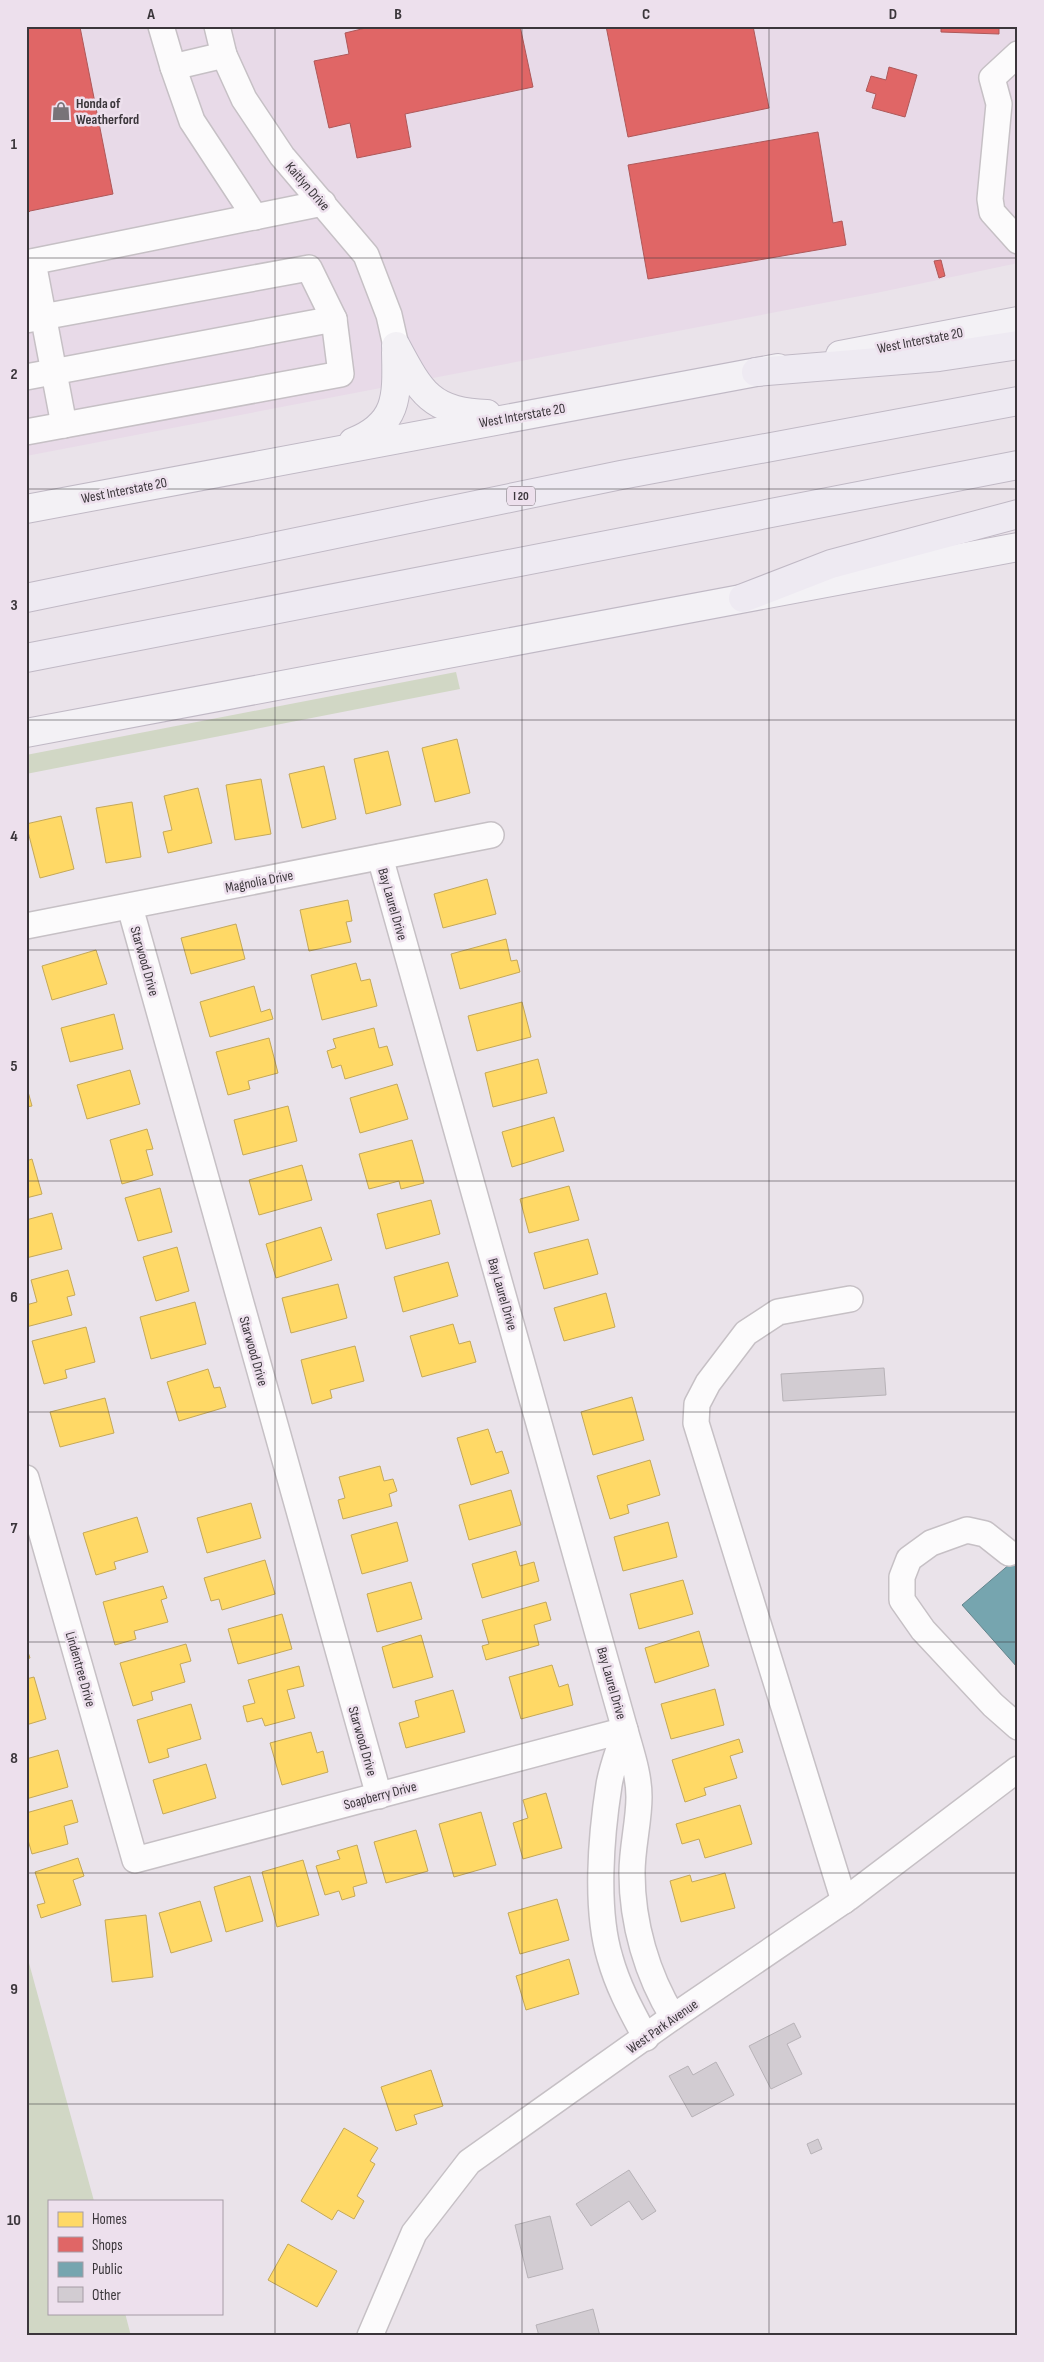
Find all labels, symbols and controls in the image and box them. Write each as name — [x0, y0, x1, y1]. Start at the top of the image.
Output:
text: A — [146, 5, 155, 24]
text: B — [394, 5, 402, 24]
text: C — [642, 5, 650, 24]
text: D — [889, 5, 897, 24]
place label: Honda of Weatherford — [76, 95, 139, 128]
shop icon: Honda of Weatherford — [50, 100, 72, 122]
text: 1 — [11, 135, 18, 154]
street label: Kaitlyn Drive — [282, 158, 333, 214]
street label: West Interstate 20 — [876, 324, 965, 357]
text: 2 — [10, 365, 18, 384]
street label: West Interstate 20 — [478, 400, 566, 431]
street label: West Interstate 20 — [80, 474, 169, 507]
road number: I 20 — [507, 486, 535, 506]
text: 3 — [10, 596, 18, 615]
text: 4 — [10, 827, 18, 846]
street label: Bay Laurel Drive — [374, 866, 411, 942]
street label: Magnolia Drive — [224, 867, 294, 896]
street label: Starwood Drive — [126, 924, 163, 998]
text: 5 — [10, 1057, 18, 1076]
street label: Bay Laurel Drive — [484, 1256, 521, 1332]
text: 6 — [10, 1288, 18, 1307]
street label: Starwood Drive — [235, 1314, 272, 1388]
text: 7 — [11, 1519, 18, 1538]
street label: Lindentree Drive — [62, 1630, 99, 1709]
street label: Bay Laurel Drive — [593, 1645, 630, 1721]
street label: Starwood Drive — [344, 1704, 381, 1778]
text: 8 — [10, 1749, 18, 1768]
street label: Soapberry Drive — [342, 1778, 418, 1813]
text: 9 — [10, 1980, 18, 1999]
street label: West Park Avenue — [623, 1996, 701, 2057]
legend — [48, 2200, 222, 2314]
text: Homes — [92, 2210, 127, 2229]
text: 10 — [7, 2211, 21, 2230]
text: Shops — [92, 2236, 123, 2255]
text: Public — [92, 2260, 123, 2279]
text: Other — [92, 2286, 121, 2305]

